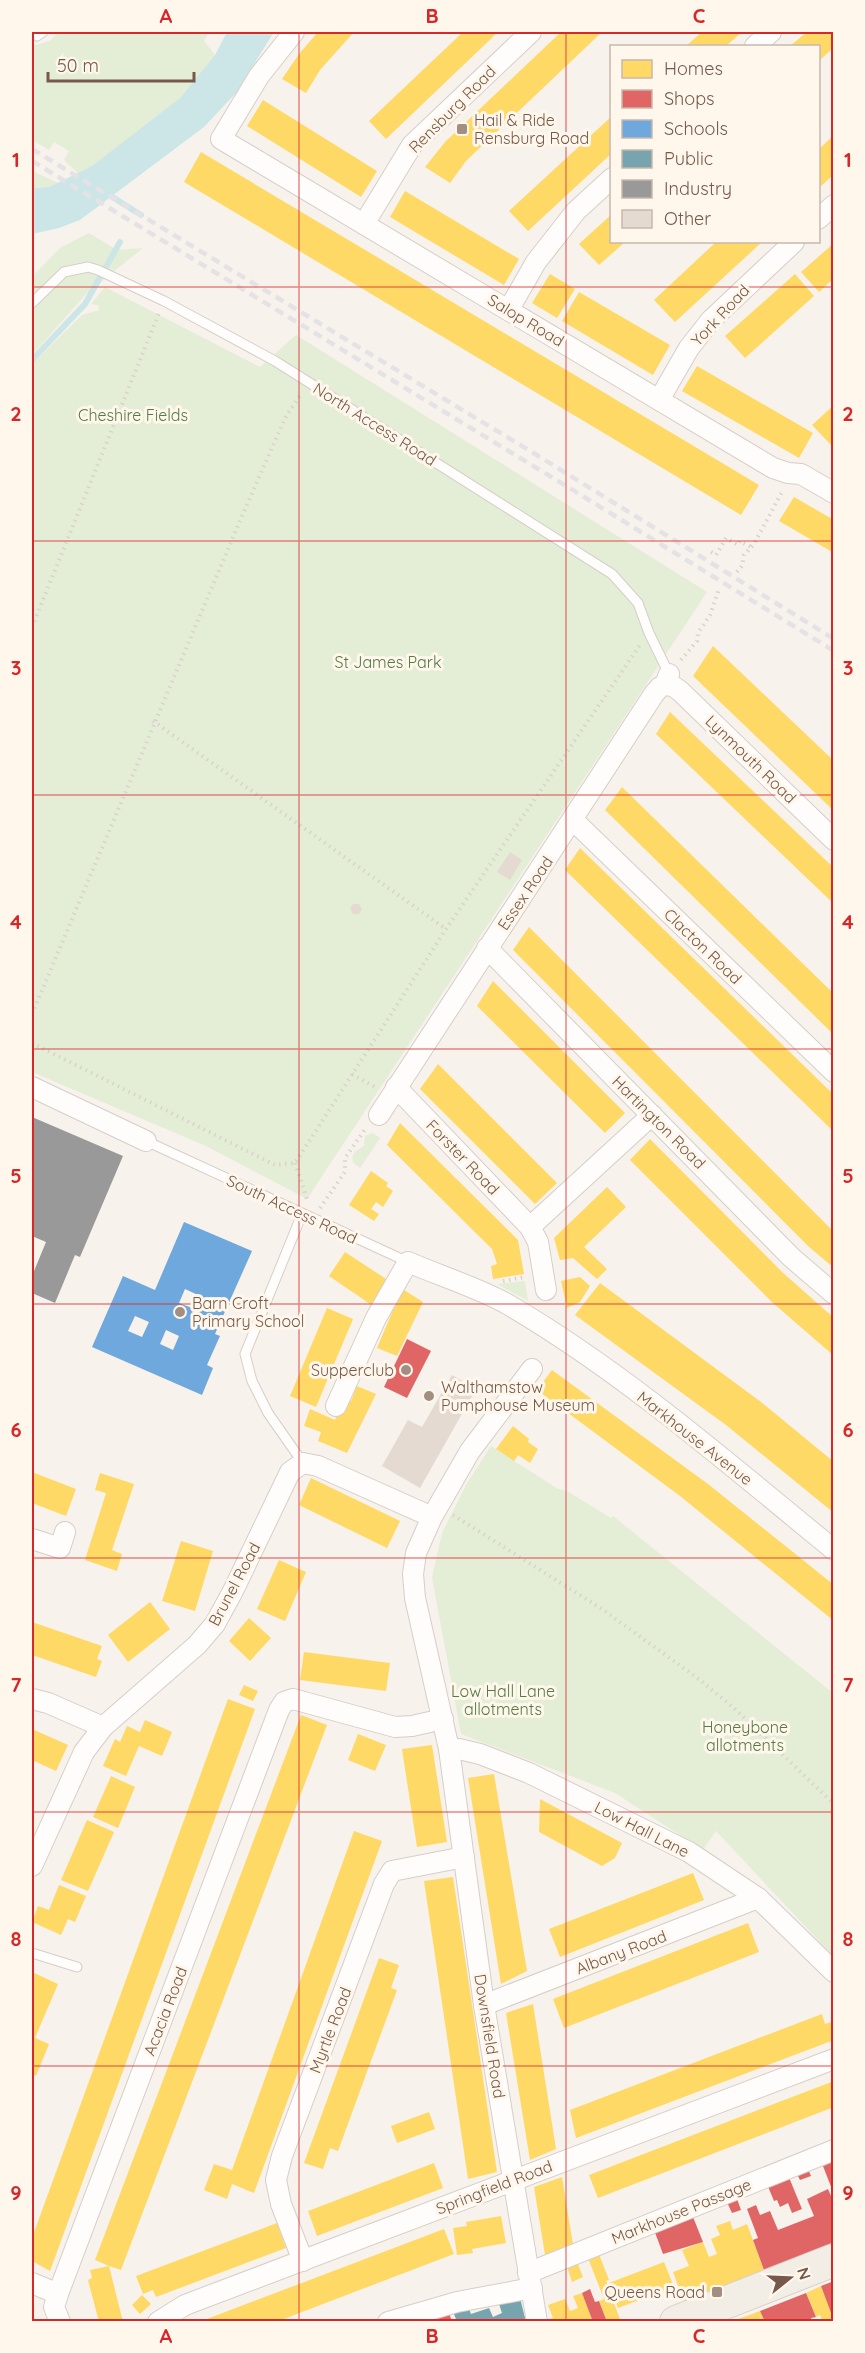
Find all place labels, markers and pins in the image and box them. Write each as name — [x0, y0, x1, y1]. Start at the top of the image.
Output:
place label: Hail & Ride Rensburg Road — [474, 110, 589, 148]
marker: Hail & Ride Rensburg Road — [455, 122, 469, 136]
place label: Barn Croft Primary School — [192, 1293, 304, 1331]
marker: Barn Croft Primary School — [173, 1305, 187, 1319]
place label: Supperclub — [311, 1360, 394, 1380]
marker: Supperclub — [399, 1363, 413, 1377]
place label: Walthamstow Pumphouse Museum — [441, 1377, 595, 1415]
marker: Walthamstow Pumphouse Museum — [422, 1389, 436, 1403]
place label: Queens Road — [605, 2282, 705, 2302]
marker: Queens Road — [710, 2285, 724, 2299]

